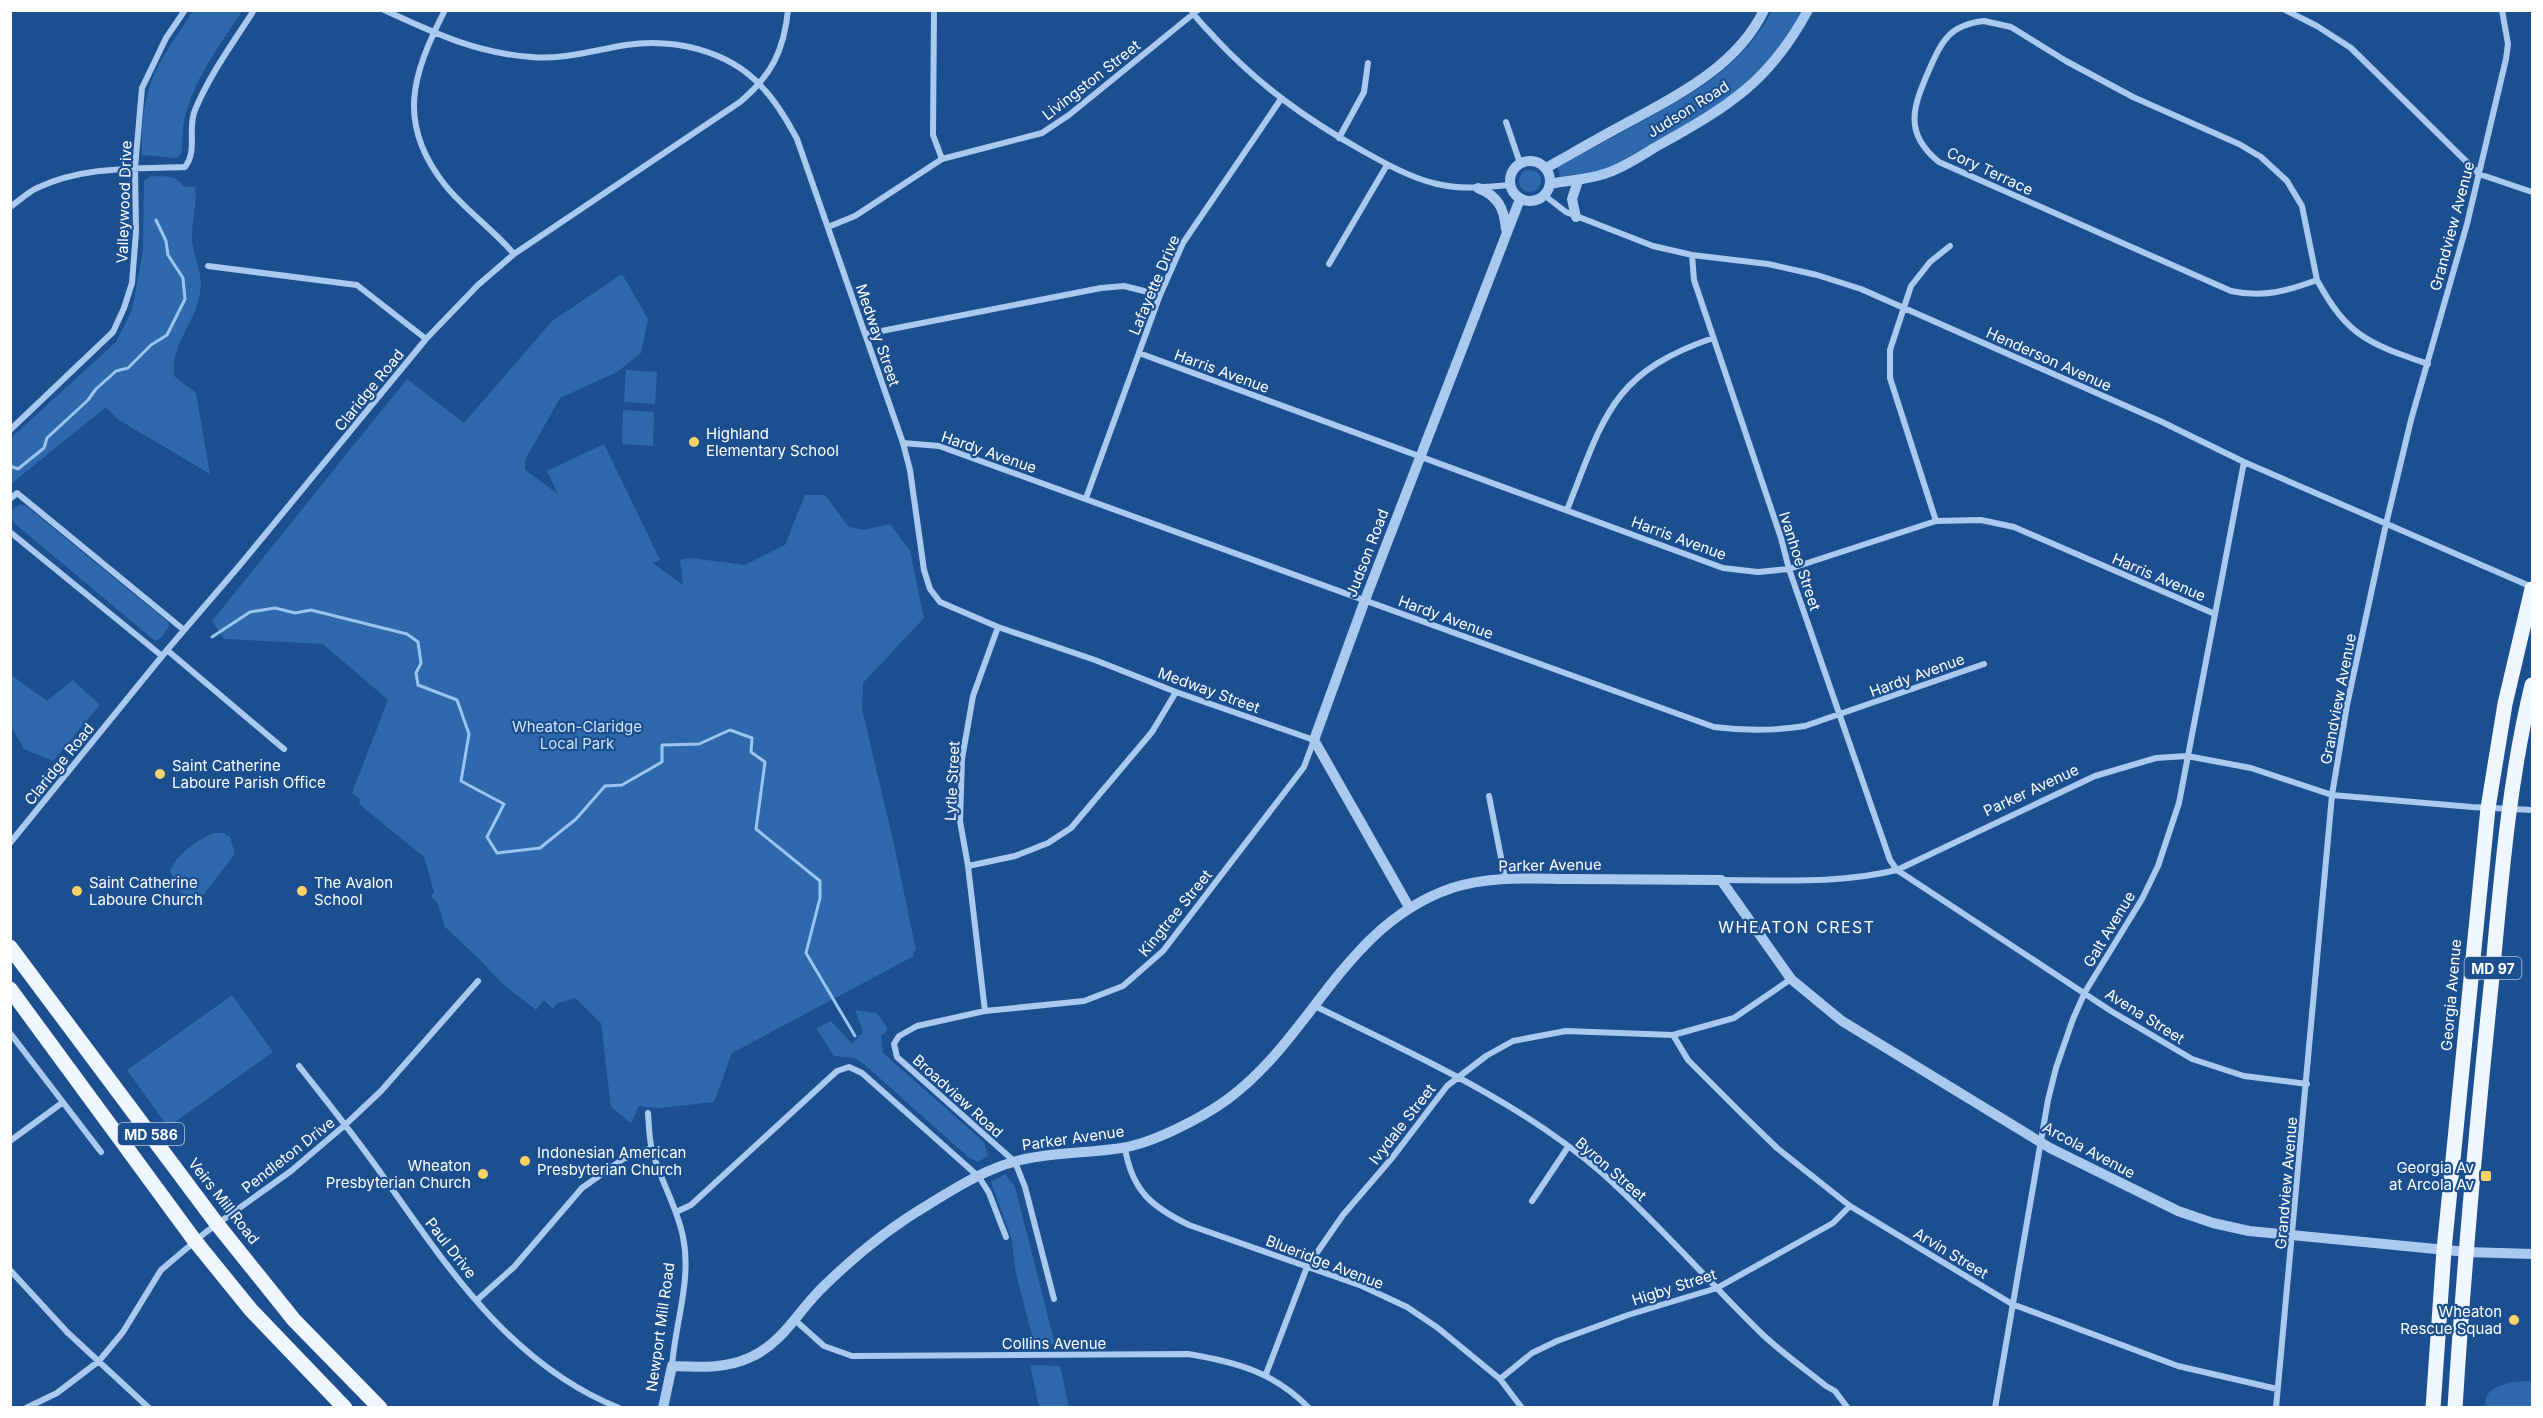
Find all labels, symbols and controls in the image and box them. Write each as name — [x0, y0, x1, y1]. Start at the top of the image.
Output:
street label: Livingston Street — [1038, 36, 1144, 124]
street label: Judson Road — [1644, 76, 1732, 142]
street label: Valleywood Drive — [112, 140, 136, 264]
street label: Cory Terrace — [1944, 143, 2036, 199]
street label: Grandview Avenue — [2426, 159, 2478, 293]
street label: Lafayette Drive — [1124, 232, 1184, 338]
street label: Medway Street — [852, 281, 904, 389]
street label: Henderson Avenue — [1983, 323, 2115, 395]
street label: Claridge Road — [330, 345, 408, 435]
street label: Harris Avenue — [1172, 345, 1272, 397]
place label: Highland Elementary School — [706, 424, 839, 460]
street label: Hardy Avenue — [939, 427, 1039, 477]
marker: Highland Elementary School — [687, 435, 701, 449]
street label: Judson Road — [1342, 506, 1392, 600]
street label: Ivanhoe Street — [1775, 509, 1825, 613]
street label: Harris Avenue — [1629, 512, 1729, 564]
street label: Harris Avenue — [2109, 549, 2209, 605]
street label: Hardy Avenue — [1396, 591, 1496, 643]
street label: Grandview Avenue — [2316, 632, 2360, 766]
street label: Hardy Avenue — [1867, 649, 1967, 701]
street label: Medway Street — [1156, 663, 1263, 717]
park label: Wheaton-Claridge Local Park — [512, 717, 642, 753]
street label: Claridge Road — [20, 719, 98, 809]
street label: Lytle Street — [940, 740, 964, 821]
place label: Saint Catherine Laboure Parish Office — [172, 756, 326, 792]
street label: Parker Avenue — [1980, 760, 2082, 820]
marker: Saint Catherine Laboure Parish Office — [153, 767, 167, 781]
street label: Parker Avenue — [1498, 855, 1602, 875]
street label: Kingtree Street — [1134, 866, 1216, 960]
place label: Saint Catherine Laboure Church — [89, 873, 203, 909]
place label: The Avalon School — [314, 873, 393, 909]
marker: Saint Catherine Laboure Church — [70, 884, 84, 898]
marker: The Avalon School — [295, 884, 309, 898]
street label: Galt Avenue — [2079, 888, 2139, 970]
district label: WHEATON CREST — [1718, 917, 1876, 937]
street label: Georgia Avenue — [2437, 938, 2465, 1052]
road number: MD 97 — [2464, 957, 2522, 979]
street label: Avena Street — [2102, 984, 2188, 1048]
street label: Broadview Road — [909, 1050, 1007, 1142]
street label: Ivydale Street — [1365, 1080, 1439, 1168]
street label: Pendleton Drive — [238, 1113, 338, 1197]
street label: Grandview Avenue — [2271, 1116, 2301, 1250]
street label: Arcola Avenue — [2039, 1118, 2139, 1182]
street label: Parker Avenue — [1021, 1121, 1125, 1155]
road number: MD 586 — [118, 1123, 184, 1145]
street label: Byron Street — [1572, 1133, 1651, 1205]
place label: Indonesian American Presbyterian Church — [537, 1143, 686, 1179]
street label: Veirs Mill Road — [184, 1154, 264, 1248]
marker: Indonesian American Presbyterian Church — [518, 1154, 532, 1168]
place label: Wheaton Presbyterian Church — [326, 1156, 471, 1192]
place label: Georgia Av at Arcola Av — [2389, 1158, 2475, 1194]
marker: Wheaton Presbyterian Church — [476, 1167, 490, 1181]
marker: Georgia Av at Arcola Av — [2479, 1169, 2493, 1183]
street label: Paul Drive — [421, 1214, 481, 1282]
street label: Arvin Street — [1910, 1223, 1992, 1283]
street label: Blueridge Avenue — [1263, 1231, 1387, 1293]
street label: Newport Mill Road — [642, 1261, 678, 1393]
street label: Higby Street — [1629, 1264, 1719, 1310]
place label: Wheaton Rescue Squad — [2400, 1302, 2502, 1338]
marker: Wheaton Rescue Squad — [2507, 1313, 2521, 1327]
street label: Collins Avenue — [1002, 1334, 1106, 1353]

